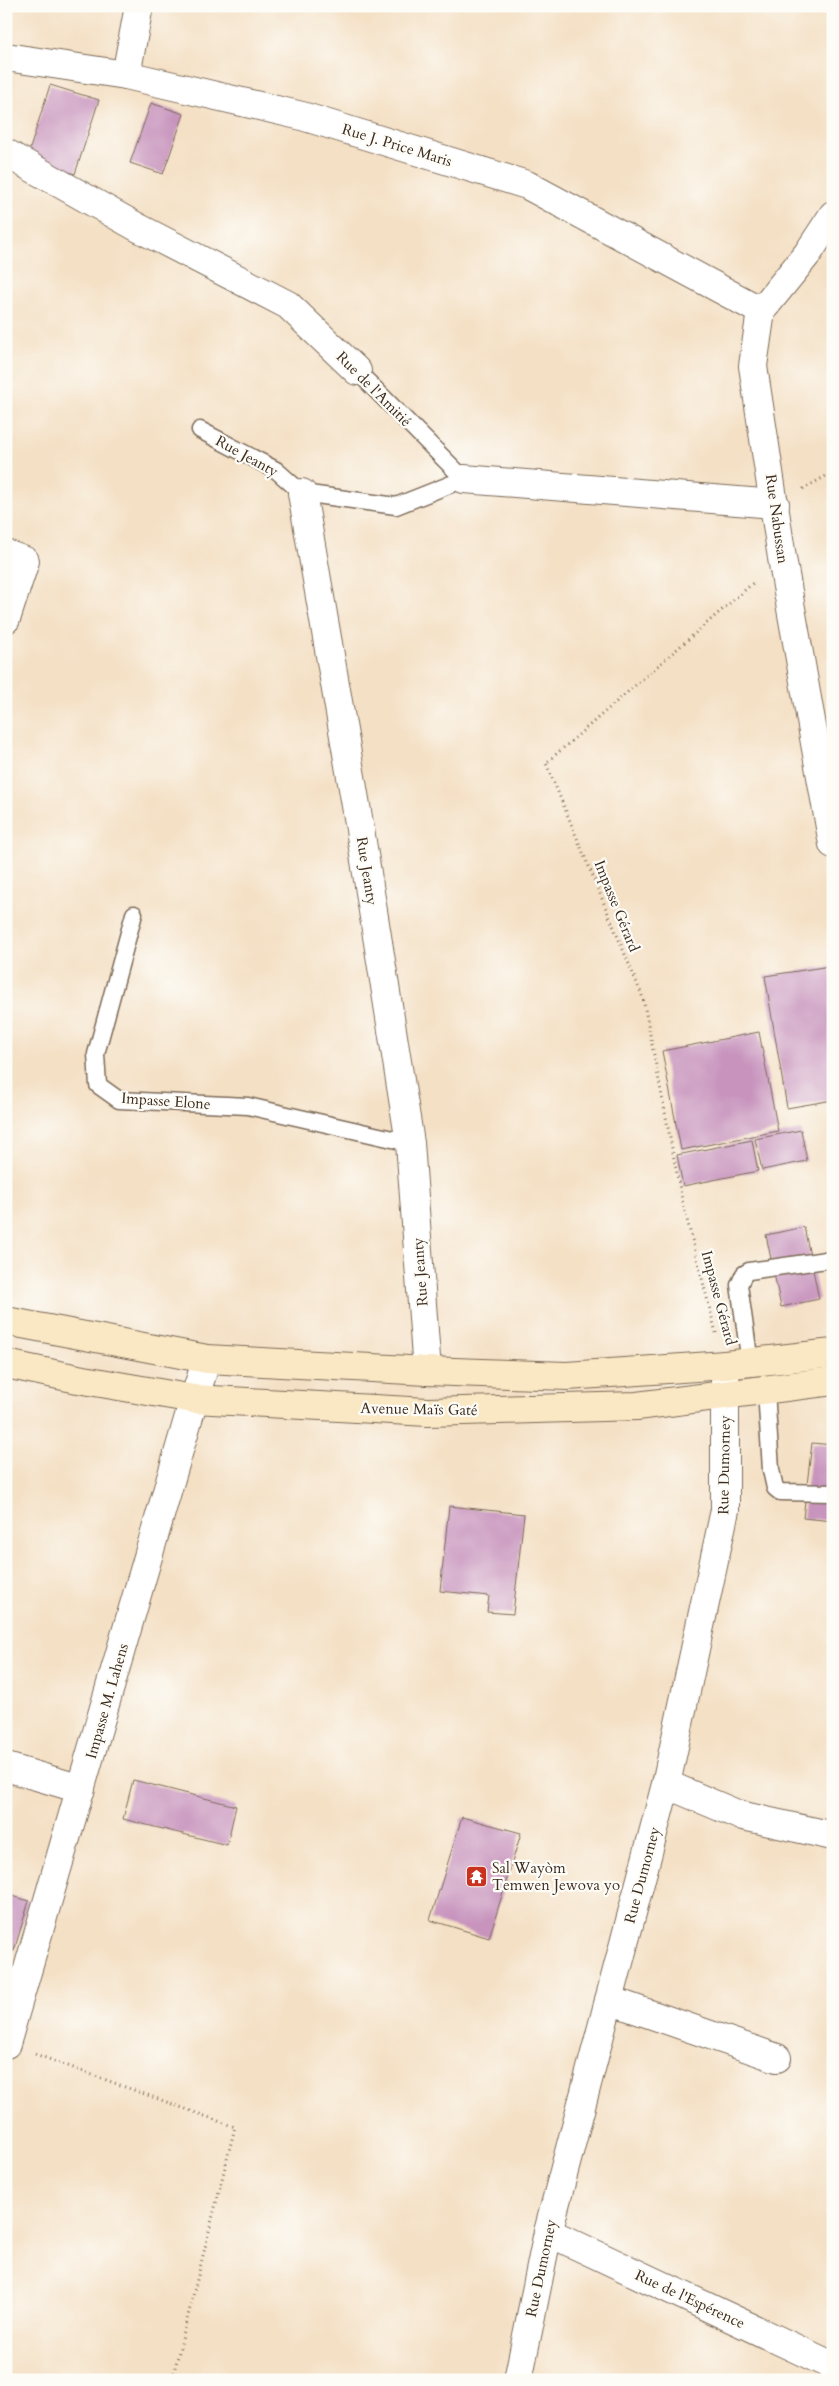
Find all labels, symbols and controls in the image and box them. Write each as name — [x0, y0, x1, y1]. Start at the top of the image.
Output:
street label: Rue J. Price Maris — [340, 119, 454, 171]
street label: Rue de l'Amitié — [332, 347, 416, 431]
street label: Rue Jeanty — [212, 431, 282, 482]
street label: Rue Nabussan — [761, 473, 793, 565]
street label: Rue Jeanty — [352, 835, 382, 907]
street label: Impasse Gérard — [590, 857, 644, 955]
street label: Impasse Elone — [121, 1088, 212, 1114]
street label: Rue Jeanty — [408, 1237, 432, 1307]
street label: Impasse Gérard — [697, 1248, 741, 1348]
street label: Avenue Maïs Gaté — [360, 1398, 478, 1420]
street label: Rue Dumorney — [713, 1415, 735, 1515]
street label: Impasse M. Lahens — [81, 1641, 133, 1761]
street label: Rue Dumorney — [619, 1824, 665, 1926]
place label: Sal Wayòm Temwen Jewova yo — [492, 1858, 620, 1895]
temple icon: Sal Wayòm Temwen Jewova yo — [464, 1865, 488, 1889]
street label: Rue Dumorney — [521, 2217, 561, 2319]
street label: Rue de l'Espérence — [632, 2265, 748, 2333]

